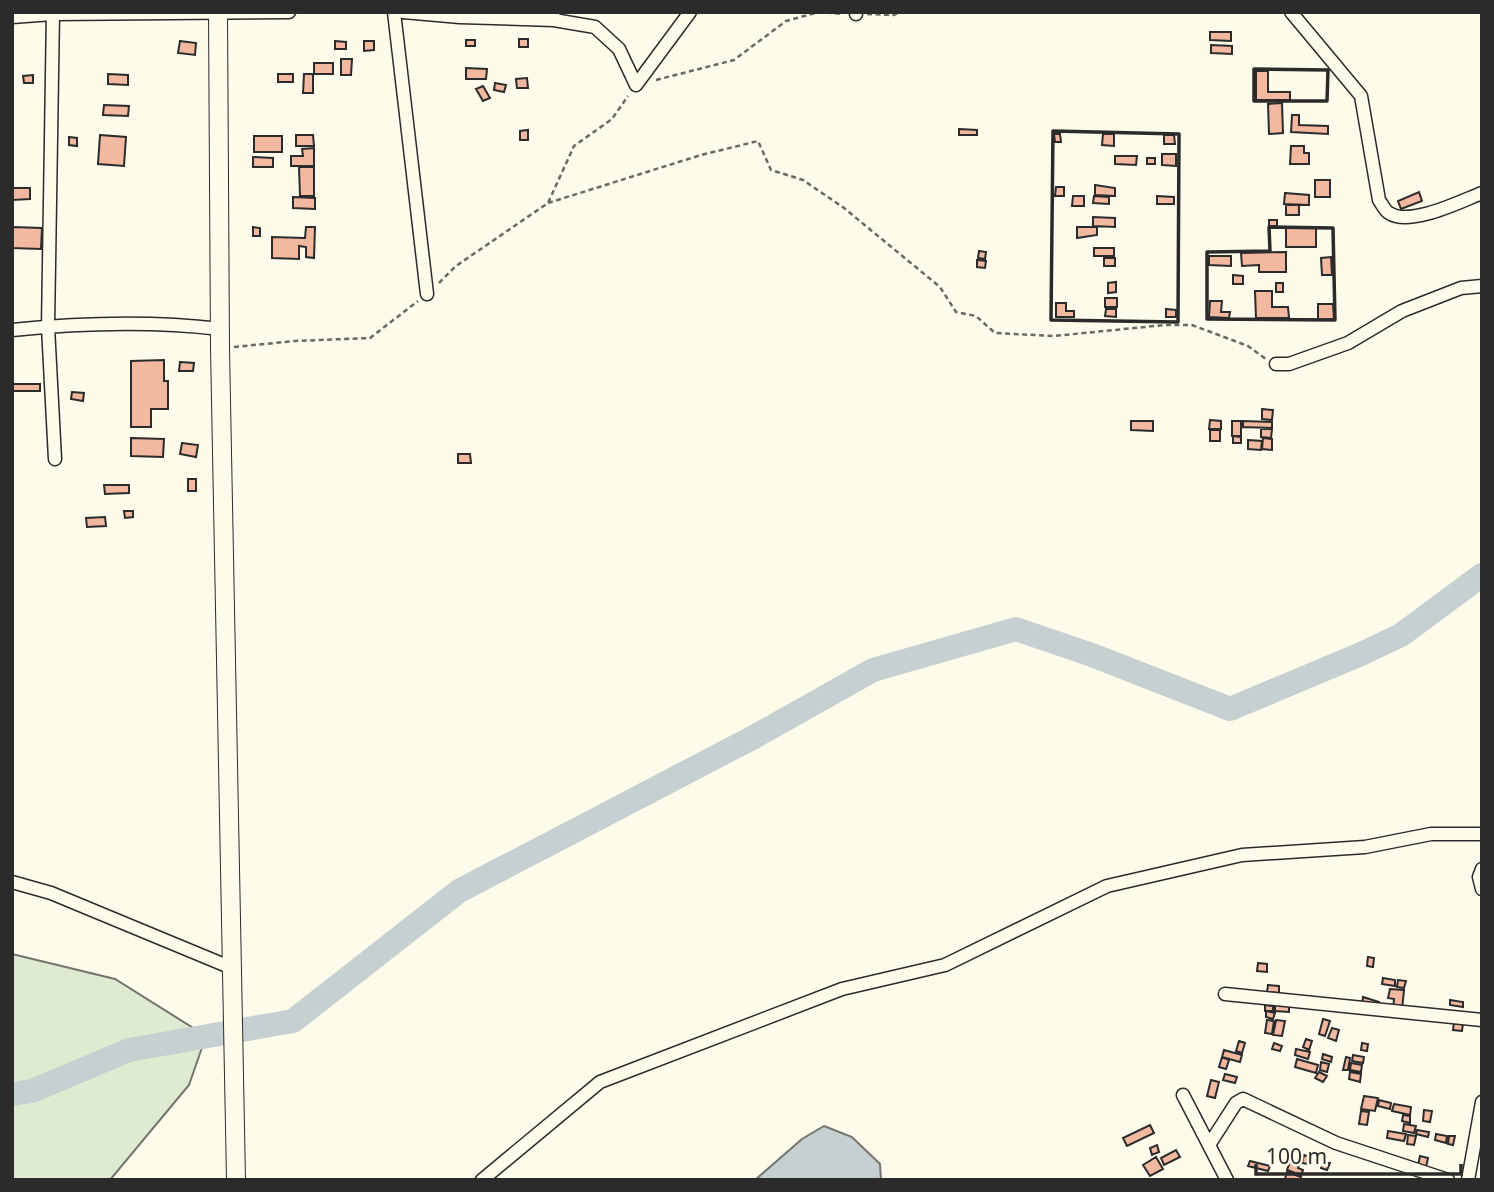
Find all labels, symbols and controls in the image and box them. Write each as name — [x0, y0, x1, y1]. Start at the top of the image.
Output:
scale bar — [1256, 1132, 1461, 1176]
text: 100 m — [1266, 1142, 1327, 1170]

